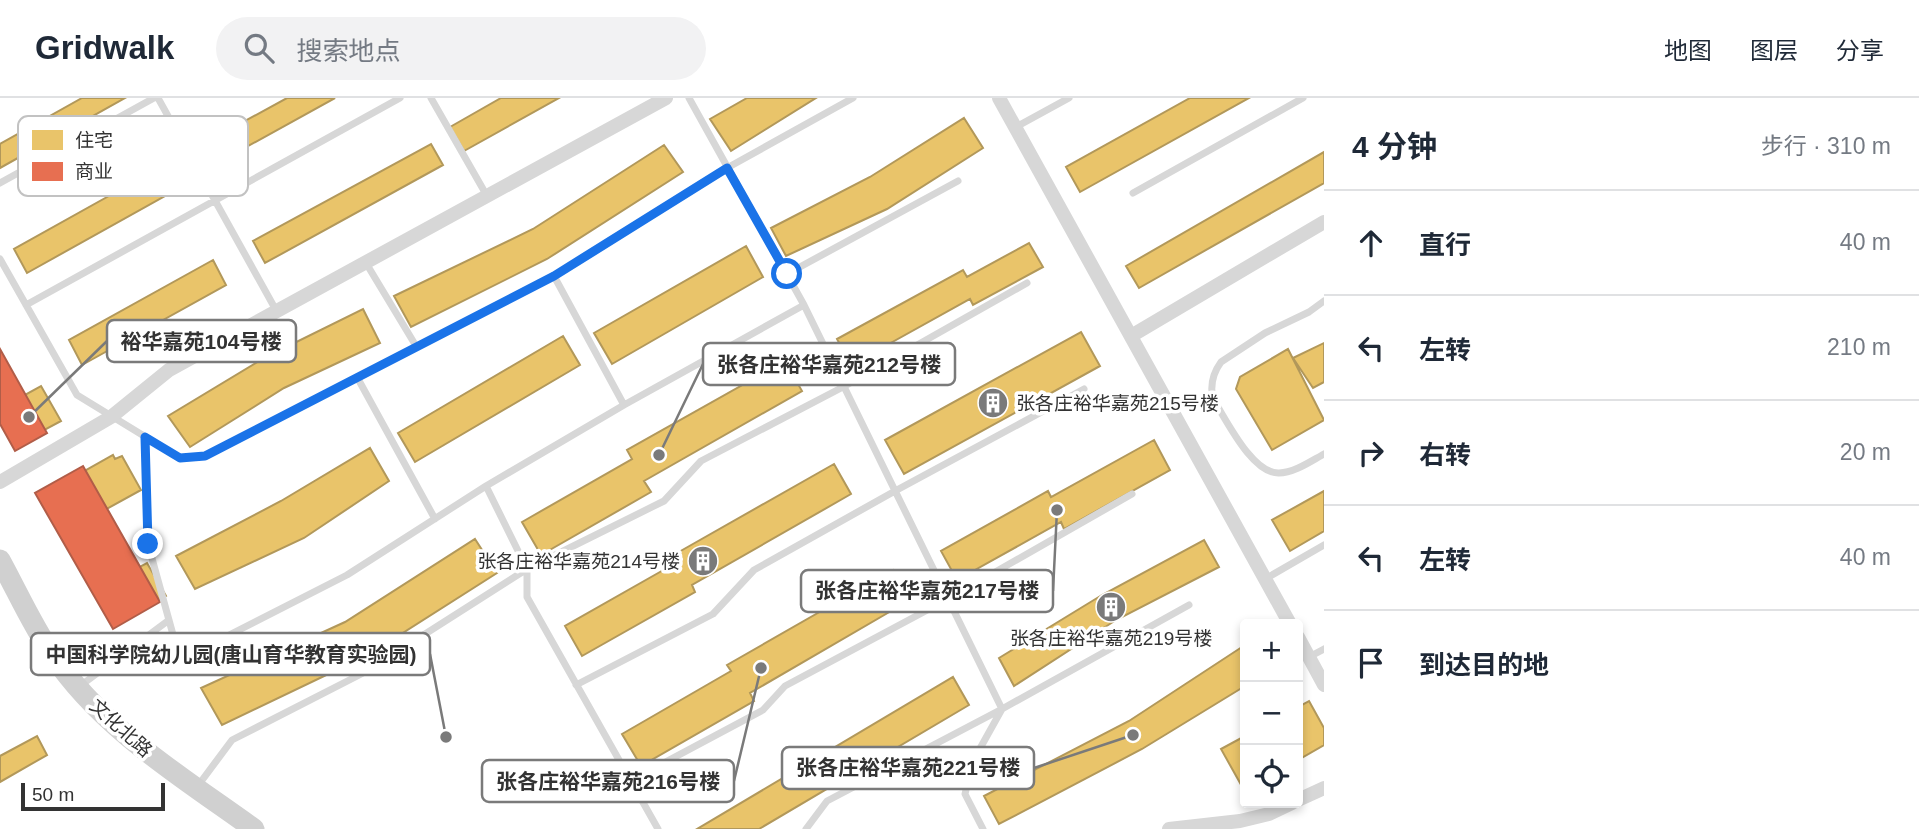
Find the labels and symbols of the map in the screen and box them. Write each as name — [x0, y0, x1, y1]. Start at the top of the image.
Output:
legend — [18, 116, 248, 196]
text: 住宅 — [75, 130, 113, 151]
text: 商业 — [75, 161, 113, 182]
route start — [771, 258, 802, 289]
callout: 裕华嘉苑104号楼 — [107, 320, 296, 362]
text: 裕华嘉苑104号楼 — [120, 330, 282, 353]
callout: 张各庄裕华嘉苑212号楼 — [703, 343, 955, 385]
text: 张各庄裕华嘉苑212号楼 — [717, 353, 941, 376]
building icon: 张各庄裕华嘉苑215号楼 — [976, 386, 1010, 420]
place label: 张各庄裕华嘉苑215号楼 — [1016, 393, 1219, 414]
route end — [132, 528, 163, 559]
building icon: 张各庄裕华嘉苑214号楼 — [686, 544, 720, 578]
place label: 张各庄裕华嘉苑214号楼 — [477, 551, 680, 572]
callout: 张各庄裕华嘉苑217号楼 — [801, 570, 1053, 612]
text: 张各庄裕华嘉苑217号楼 — [815, 579, 1039, 602]
building icon: 张各庄裕华嘉苑219号楼 — [1094, 590, 1128, 624]
place label: 张各庄裕华嘉苑219号楼 — [1010, 628, 1212, 649]
callout: 中国科学院幼儿园(唐山育华教育实验园) — [31, 633, 430, 675]
text: 中国科学院幼儿园(唐山育华教育实验园) — [46, 643, 417, 666]
street label: 文化北路 — [86, 695, 156, 761]
callout: 张各庄裕华嘉苑221号楼 — [782, 747, 1034, 789]
text: 张各庄裕华嘉苑221号楼 — [796, 756, 1020, 779]
callout: 张各庄裕华嘉苑216号楼 — [482, 760, 734, 802]
text: 张各庄裕华嘉苑216号楼 — [496, 770, 720, 793]
scale bar — [21, 780, 164, 812]

